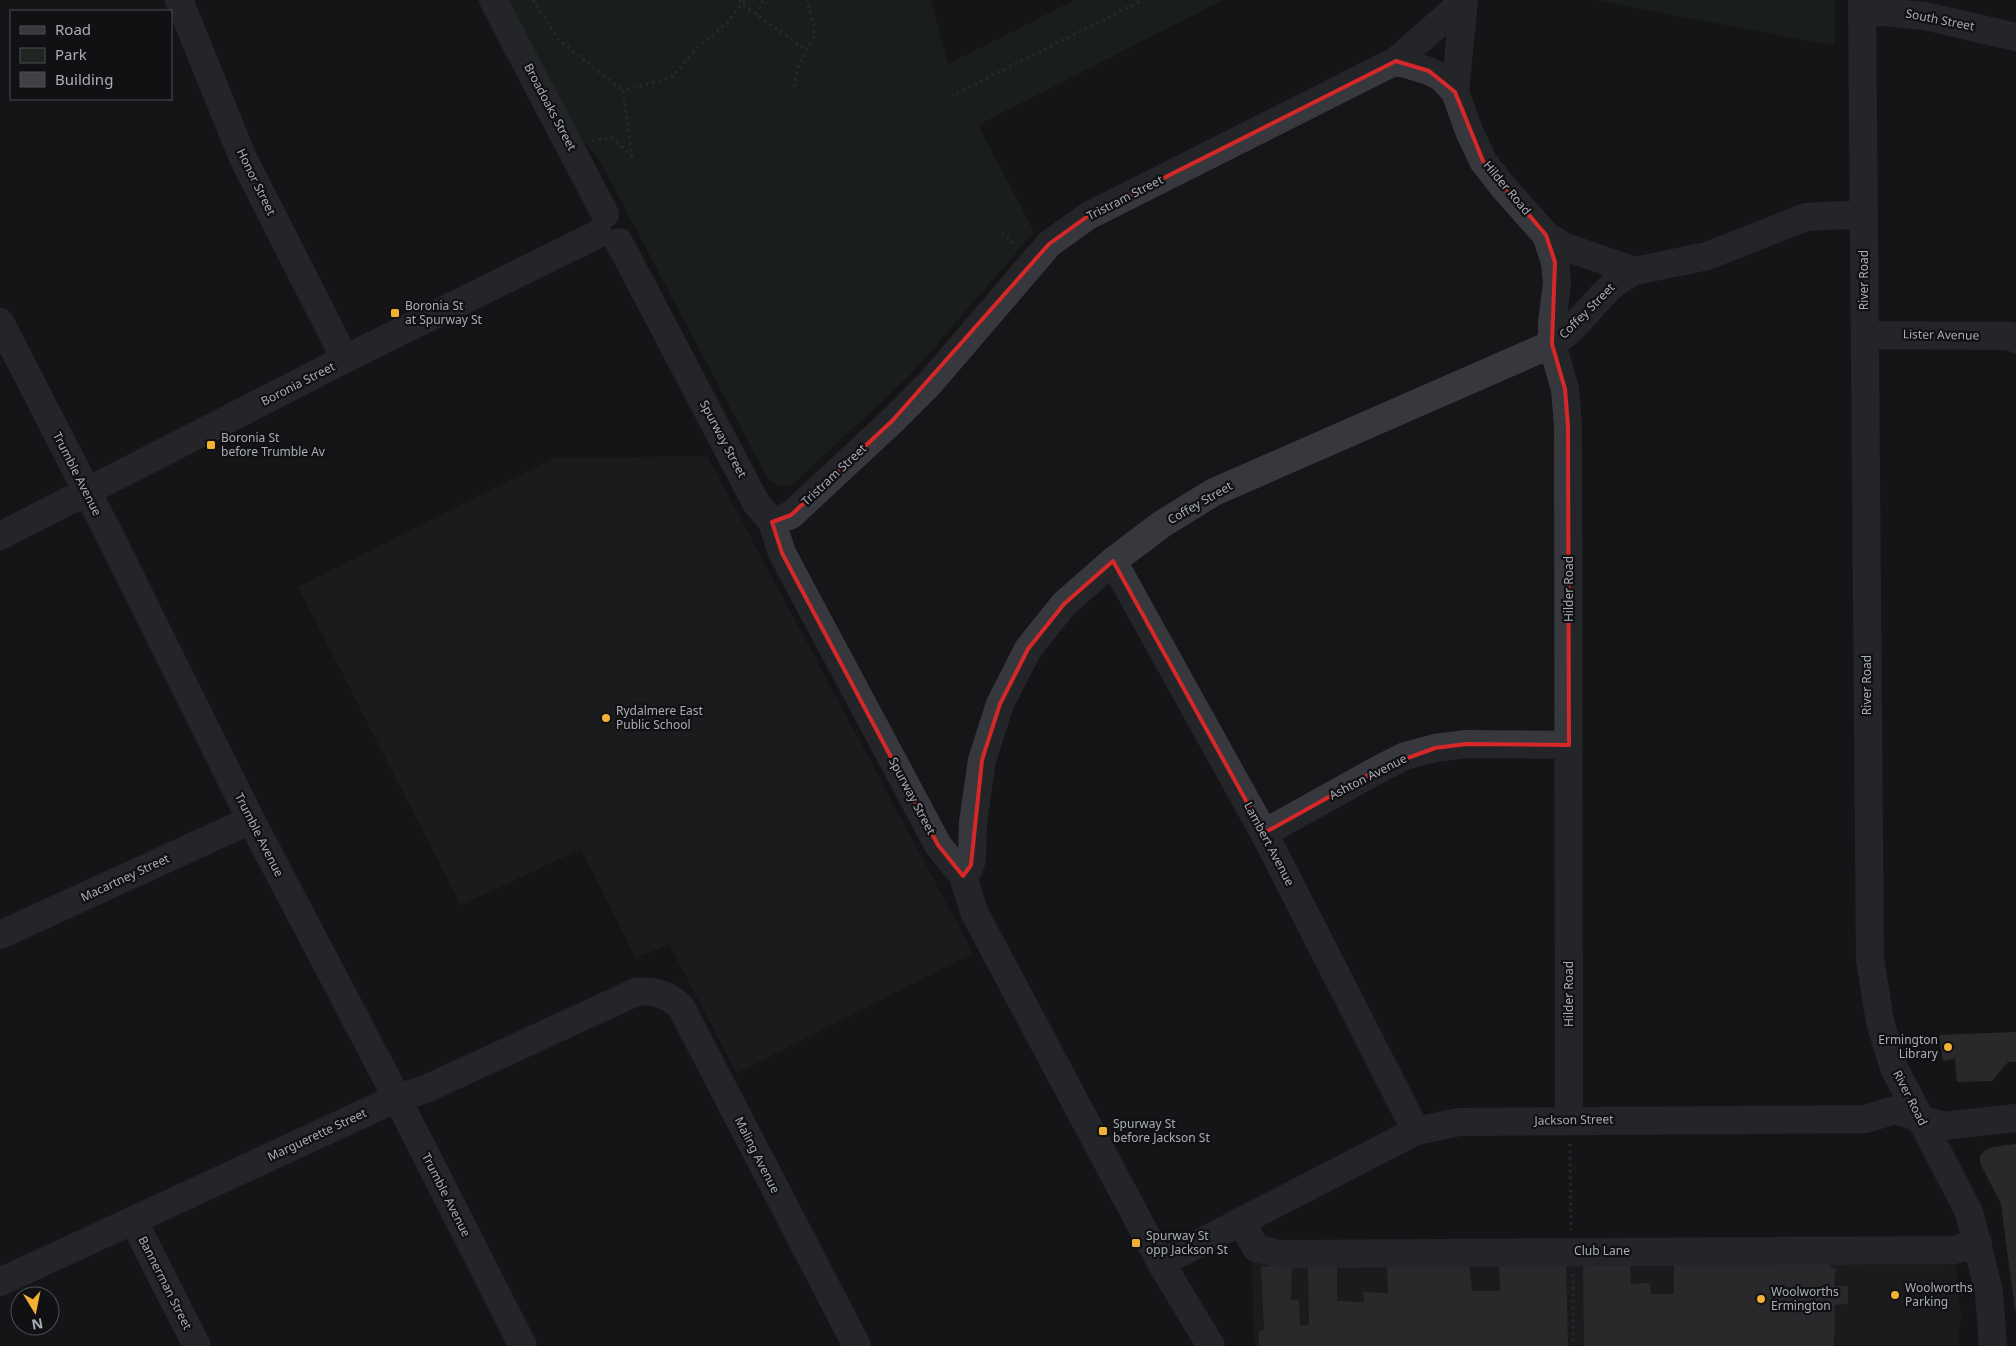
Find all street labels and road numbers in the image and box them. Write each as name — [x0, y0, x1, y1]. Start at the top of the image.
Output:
street label: South Street — [1904, 5, 1977, 35]
street label: Broadoaks Street — [520, 60, 581, 154]
street label: Honor Street — [233, 146, 280, 219]
street label: Hilder Road — [1480, 157, 1535, 218]
street label: Tristram Street — [1084, 171, 1166, 224]
street label: River Road — [1855, 250, 1872, 310]
street label: Coffey Street — [1555, 279, 1619, 342]
street label: Lister Avenue — [1903, 325, 1980, 344]
street label: Boronia Street — [258, 357, 338, 409]
street label: Spurway Street — [696, 397, 751, 481]
street label: Trumble Avenue — [49, 429, 106, 519]
street label: Tristram Street — [797, 439, 870, 509]
street label: Coffey Street — [1164, 477, 1236, 528]
street label: Hilder Road — [1560, 556, 1577, 622]
street label: River Road — [1858, 655, 1875, 715]
street label: Ashton Avenue — [1326, 750, 1410, 803]
street label: Spurway Street — [885, 754, 940, 838]
street label: Trumble Avenue — [231, 790, 288, 880]
street label: Lambert Avenue — [1240, 799, 1299, 889]
street label: Macartney Street — [78, 849, 173, 906]
street label: Hilder Road — [1560, 961, 1577, 1027]
street label: River Road — [1889, 1067, 1932, 1129]
street label: Marguerette Street — [264, 1104, 370, 1165]
street label: Jackson Street — [1533, 1110, 1614, 1129]
street label: Maling Avenue — [731, 1114, 784, 1196]
street label: Trumble Avenue — [418, 1150, 475, 1240]
street label: Bannerman Street — [134, 1233, 197, 1333]
street label: Club Lane — [1574, 1242, 1630, 1259]

